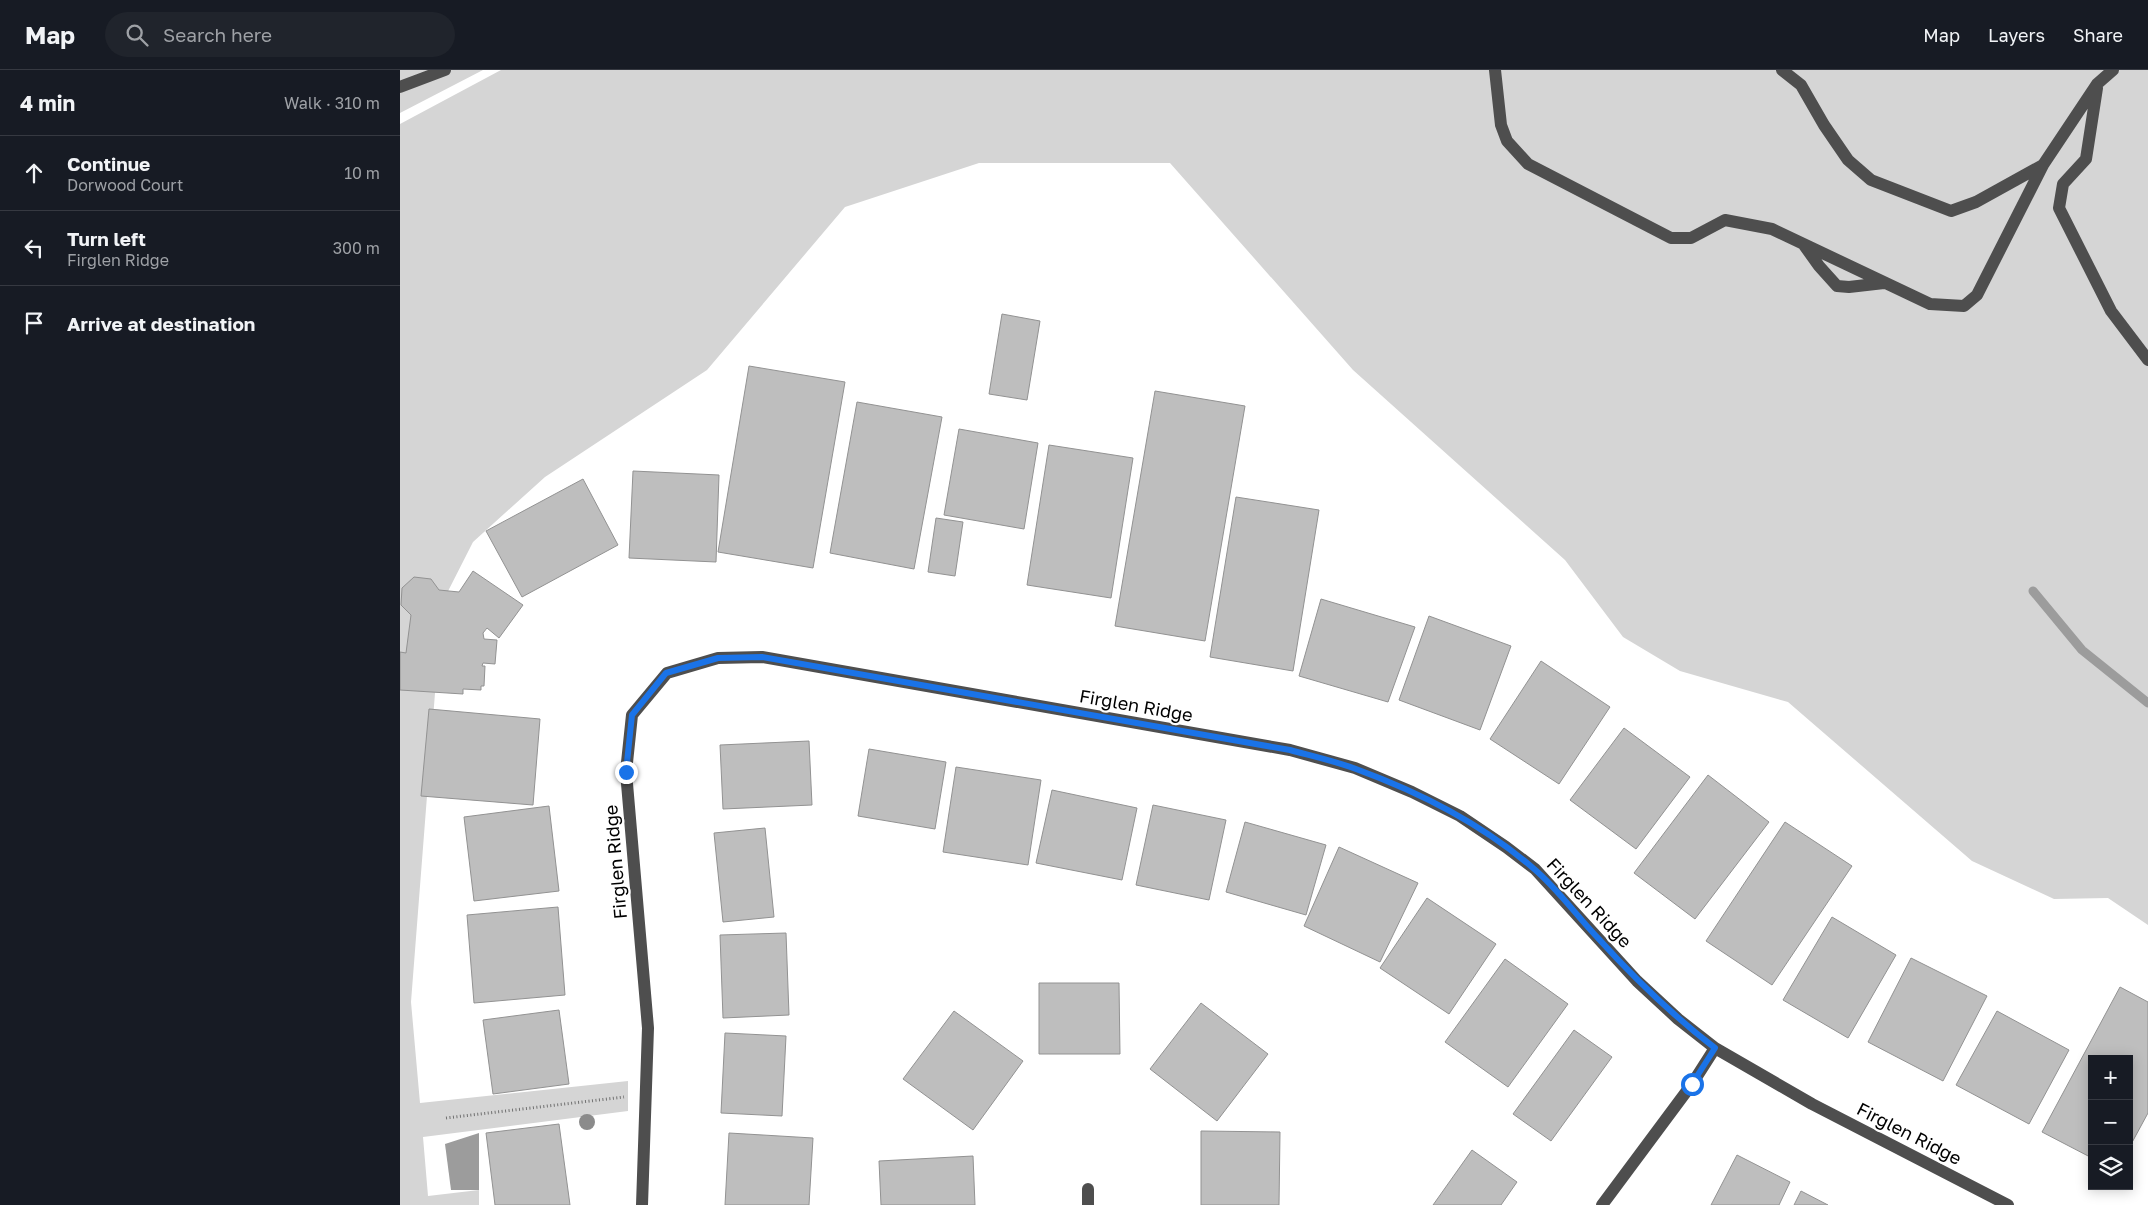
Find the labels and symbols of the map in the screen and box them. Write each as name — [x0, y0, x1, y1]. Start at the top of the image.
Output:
street label: Firglen Ridge — [1078, 684, 1195, 726]
route end — [615, 761, 638, 784]
street label: Firglen Ridge — [599, 804, 631, 920]
street label: Firglen Ridge — [1543, 853, 1637, 952]
route start — [1681, 1073, 1704, 1096]
street label: Firglen Ridge — [1853, 1097, 1966, 1169]

